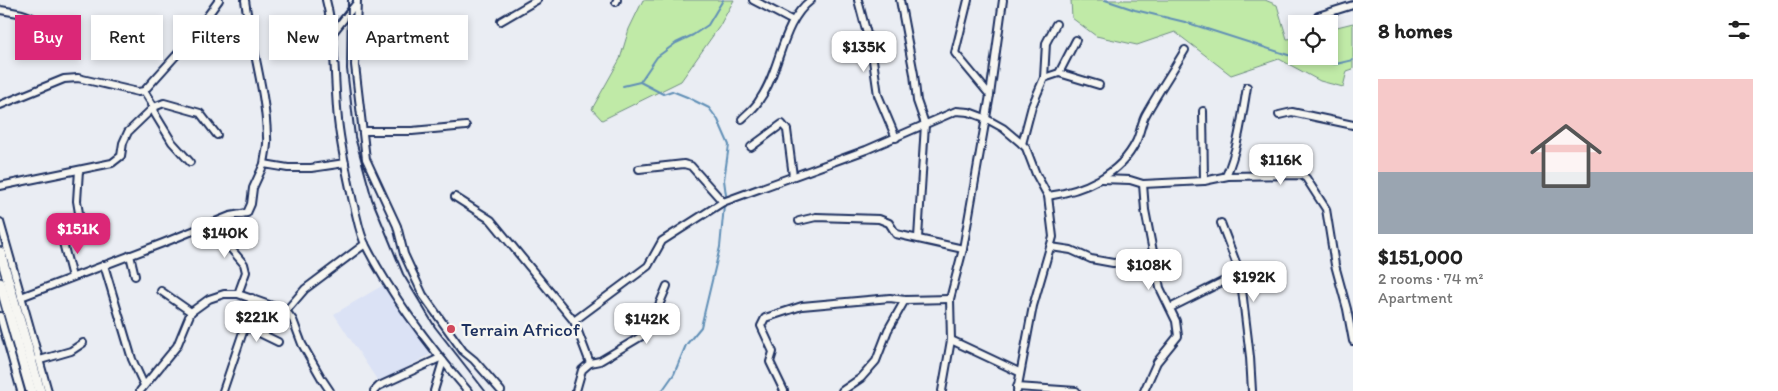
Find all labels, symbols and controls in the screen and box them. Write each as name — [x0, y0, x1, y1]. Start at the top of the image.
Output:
chip: Buy — [15, 15, 81, 60]
chip: Rent — [91, 15, 163, 60]
chip: Filters — [173, 15, 259, 60]
chip: New — [269, 15, 338, 60]
chip: Apartment — [348, 15, 468, 60]
map controls — [1288, 15, 1338, 65]
button: locate — [1288, 15, 1338, 65]
icon: filters — [1725, 16, 1753, 44]
text: 8 homes — [1378, 18, 1453, 43]
pin: $135K — [829, 30, 899, 73]
text: $135K — [843, 37, 885, 56]
icon: home — [1521, 111, 1611, 201]
pin: $116K — [1246, 144, 1316, 186]
text: $116K — [1260, 150, 1302, 169]
pin: $151K — [43, 212, 113, 255]
pin: $140K — [190, 216, 260, 259]
text: $151K — [57, 219, 99, 238]
text: $140K — [202, 223, 248, 242]
text: $151,000 — [1378, 244, 1463, 269]
pin: $108K — [1114, 248, 1184, 291]
text: $108K — [1127, 255, 1171, 274]
pin: $192K — [1219, 260, 1289, 303]
text: $192K — [1233, 267, 1275, 286]
text: 2 rooms · 74 m² — [1378, 269, 1483, 288]
text: Apartment — [1378, 288, 1453, 307]
pin: $221K — [222, 300, 292, 343]
pin: $142K — [612, 302, 682, 345]
text: $221K — [236, 307, 278, 326]
text: $142K — [625, 309, 669, 328]
place label: Terrain Africof — [461, 318, 581, 341]
marker: Terrain Africof — [445, 323, 457, 335]

